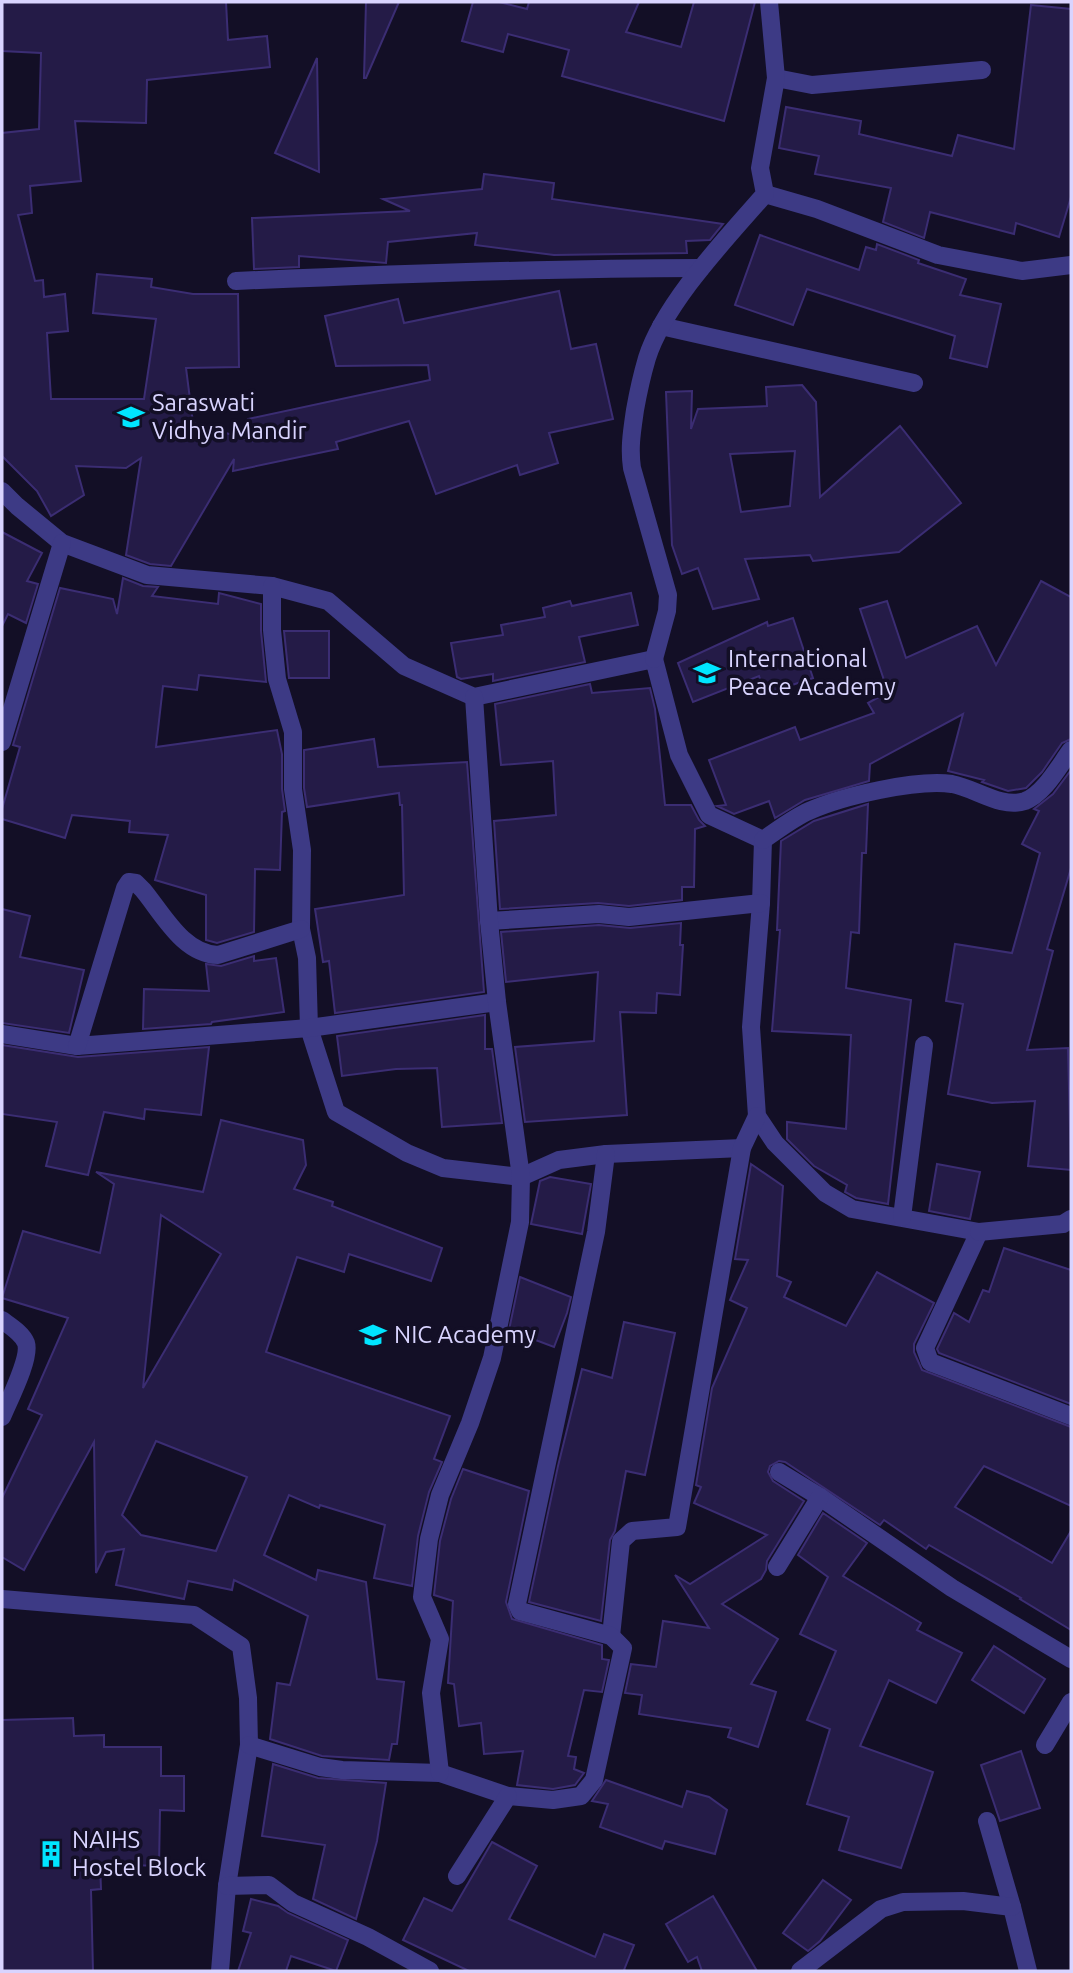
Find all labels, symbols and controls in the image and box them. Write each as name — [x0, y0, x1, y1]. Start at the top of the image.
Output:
place label: Saraswati Vidhya Mandir — [152, 389, 307, 444]
school or university icon: Saraswati Vidhya Mandir — [116, 402, 146, 432]
place label: International Peace Academy — [728, 645, 896, 700]
school or university icon: International Peace Academy — [692, 658, 722, 688]
school or university icon: NIC Academy — [358, 1320, 388, 1350]
place label: NIC Academy — [394, 1321, 536, 1348]
place label: NAIHS Hostel Block — [72, 1826, 206, 1881]
building icon: NAIHS Hostel Block — [36, 1839, 66, 1869]

